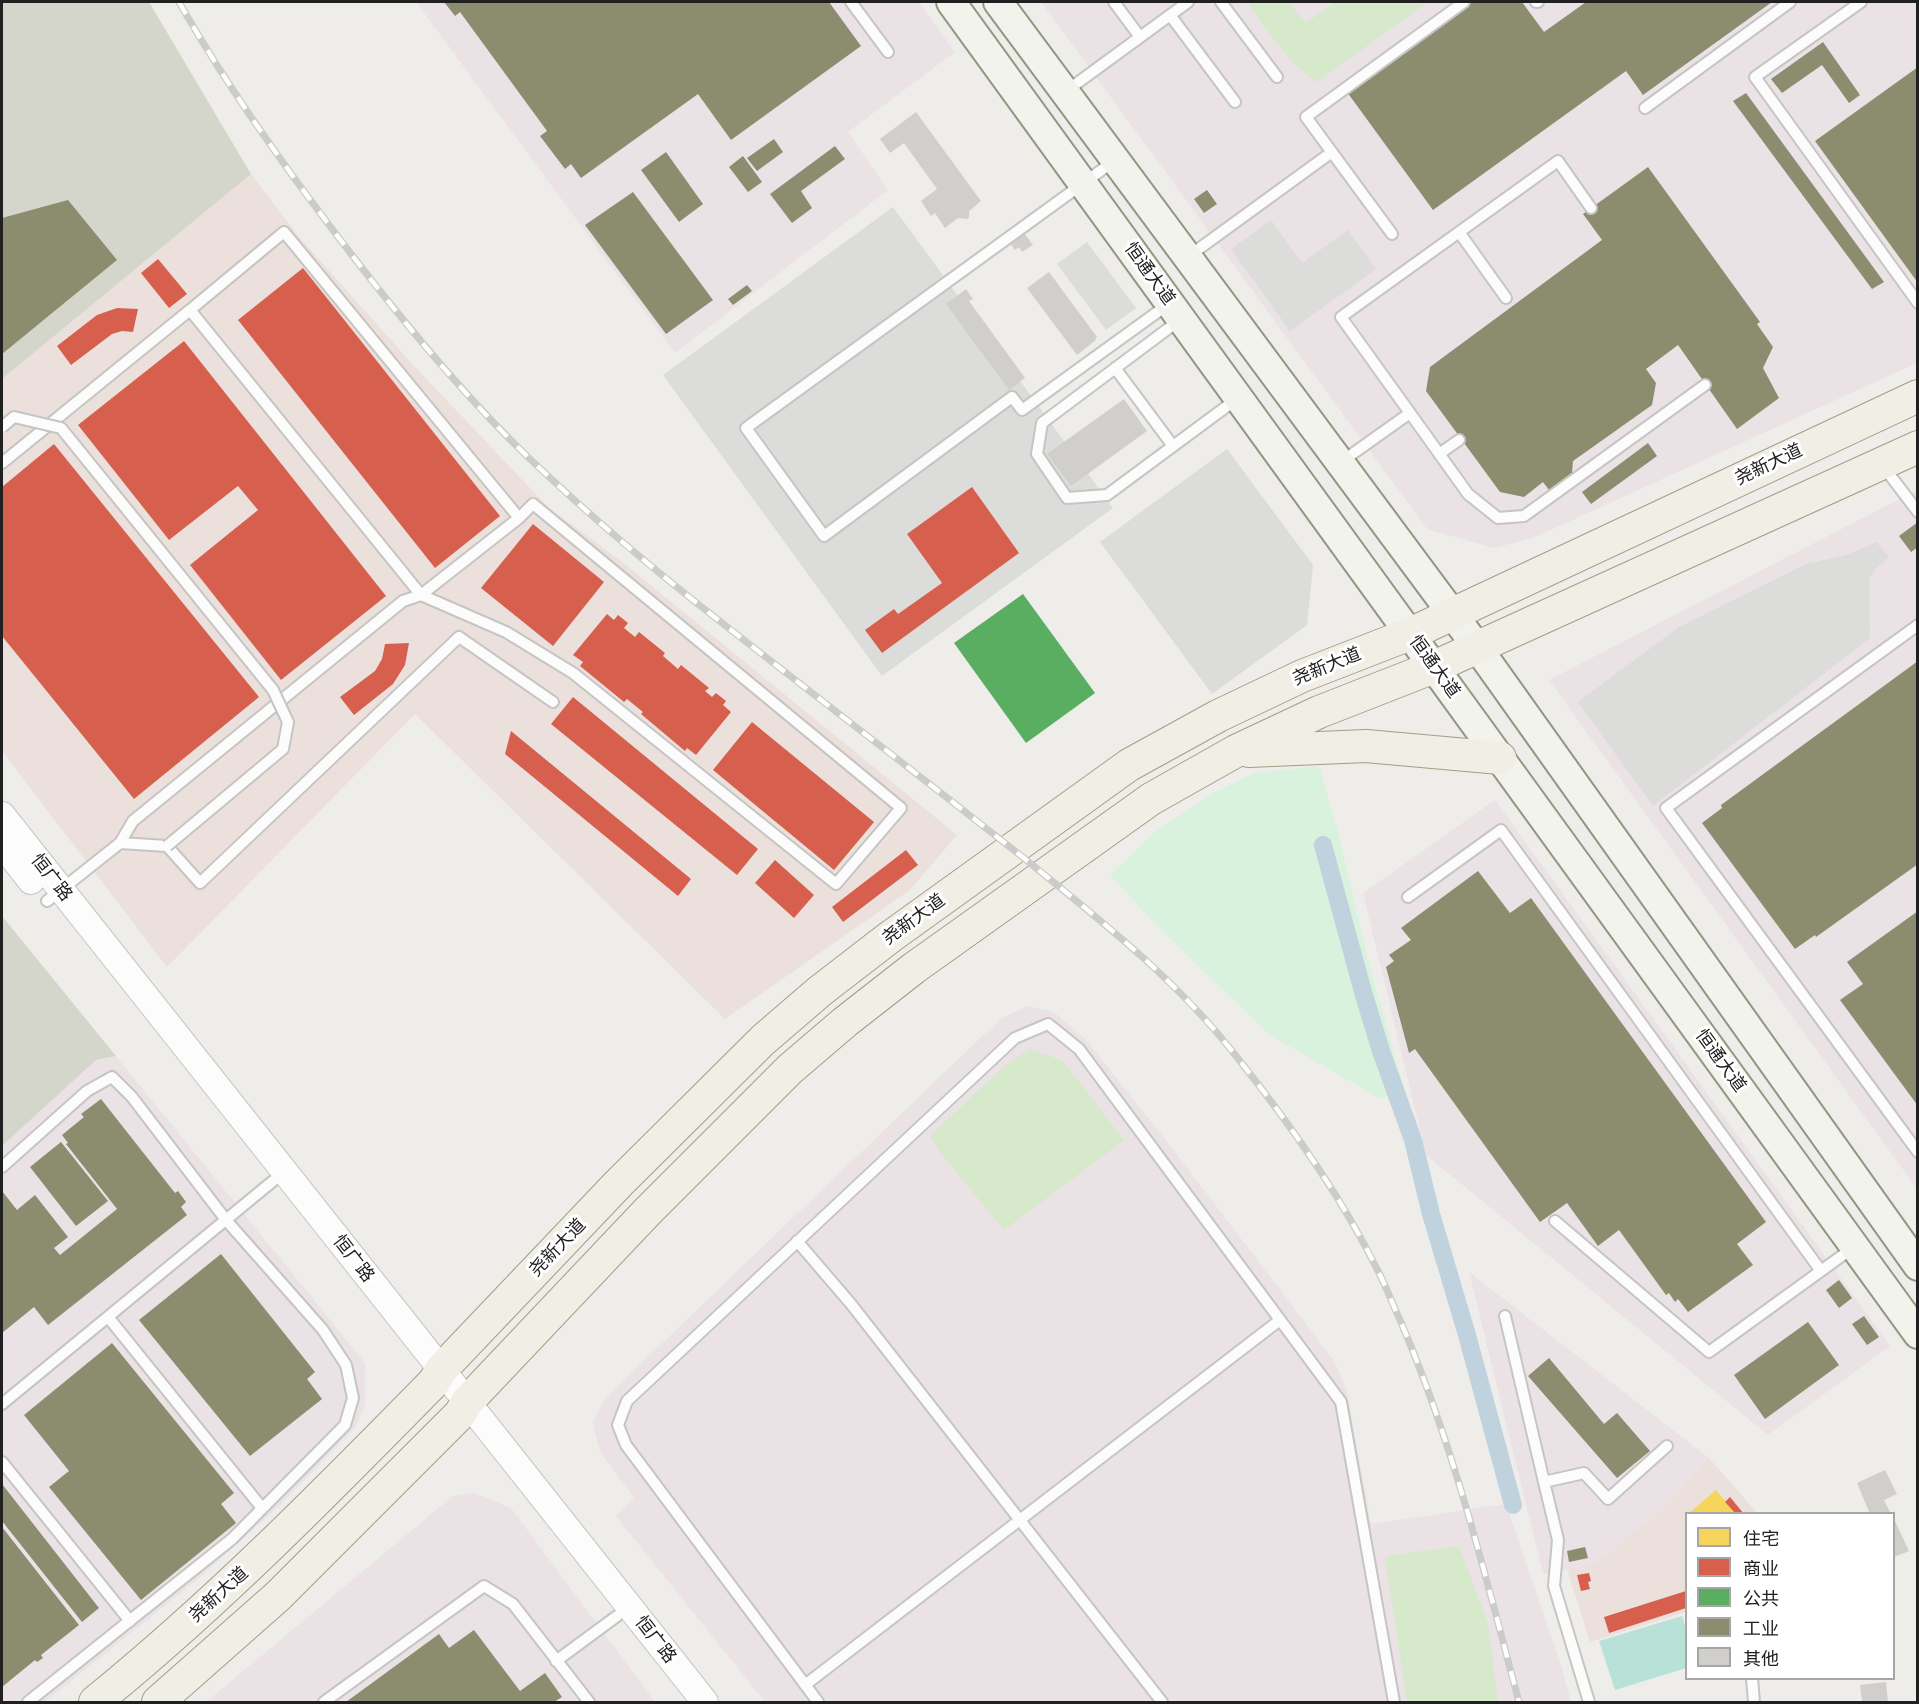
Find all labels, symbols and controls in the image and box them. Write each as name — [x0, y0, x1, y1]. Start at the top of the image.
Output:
street label: 恒通大道 — [1119, 239, 1179, 309]
street label: 尧新大道 — [1732, 440, 1806, 490]
street label: 恒通大道 — [1404, 632, 1464, 702]
street label: 尧新大道 — [1290, 644, 1364, 690]
street label: 恒广路 — [26, 850, 76, 906]
street label: 尧新大道 — [879, 890, 949, 950]
street label: 恒通大道 — [1690, 1026, 1750, 1096]
street label: 尧新大道 — [525, 1215, 591, 1281]
street label: 恒广路 — [328, 1231, 378, 1287]
legend — [1685, 1512, 1895, 1680]
text: 住宅 — [1743, 1527, 1779, 1550]
text: 商业 — [1743, 1557, 1779, 1580]
street label: 尧新大道 — [185, 1563, 253, 1627]
text: 公共 — [1743, 1587, 1779, 1610]
street label: 恒广路 — [630, 1612, 680, 1668]
text: 工业 — [1743, 1617, 1779, 1640]
text: 其他 — [1743, 1647, 1779, 1670]

